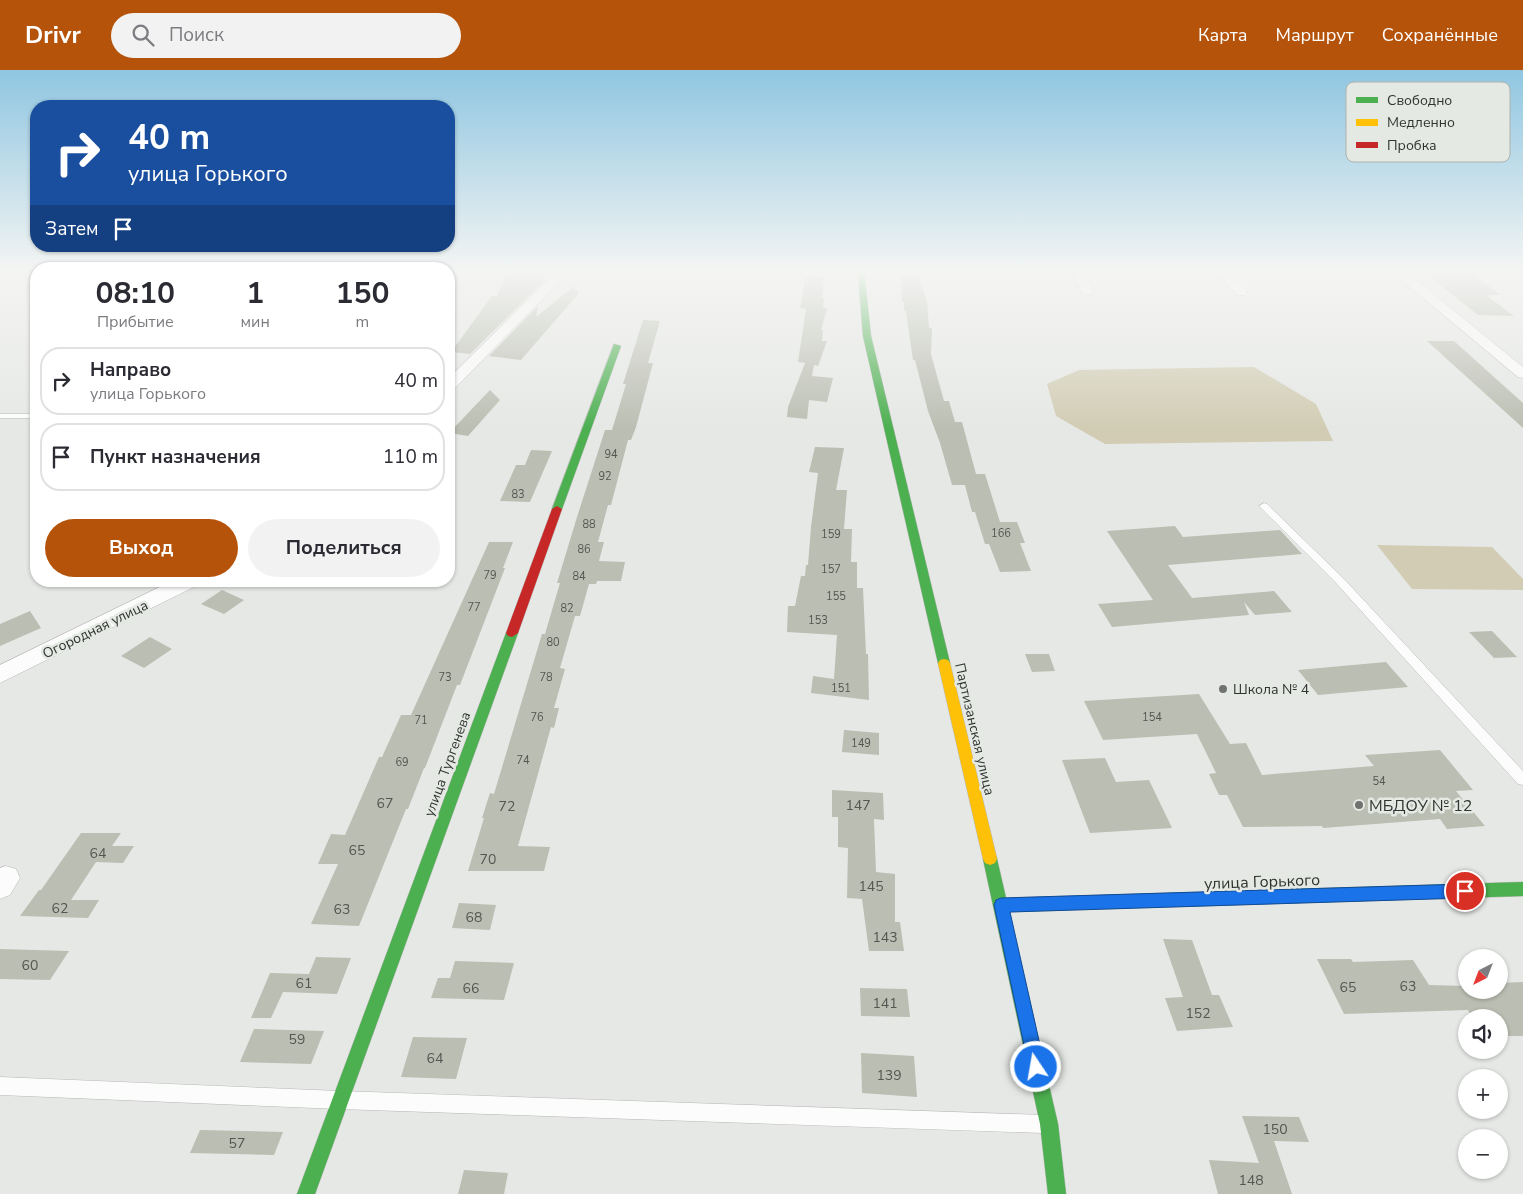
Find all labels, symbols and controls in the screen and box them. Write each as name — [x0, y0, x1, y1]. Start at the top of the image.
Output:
search box — [111, 13, 461, 58]
text: Drivr — [25, 19, 81, 51]
icon: search — [129, 21, 157, 49]
text: Поиск — [169, 22, 224, 48]
text: Карта — [1198, 23, 1248, 47]
text: Маршрут — [1276, 23, 1354, 47]
text: Сохранённые — [1382, 23, 1498, 47]
legend — [1346, 82, 1510, 162]
text: Свободно — [1387, 91, 1452, 110]
text: Медленно — [1387, 113, 1455, 132]
text: 40 m — [128, 114, 210, 161]
icon: right — [45, 120, 110, 185]
text: Пробка — [1387, 136, 1437, 155]
text: улица Горького — [128, 159, 288, 189]
icon: arrive — [109, 215, 137, 243]
text: Затем — [45, 216, 99, 242]
text: 08:10 — [96, 273, 175, 314]
text: 1 — [246, 273, 264, 314]
text: 150 — [335, 273, 389, 314]
text: Прибытие — [97, 311, 174, 333]
text: мин — [241, 311, 270, 333]
text: m — [356, 311, 369, 333]
text: Направо — [90, 357, 171, 383]
icon: right — [47, 367, 75, 395]
text: 40 m — [394, 368, 438, 394]
text: улица Горького — [90, 383, 206, 405]
icon: arrive — [47, 443, 75, 471]
text: Пункт назначения — [90, 444, 261, 470]
text: 110 m — [383, 444, 438, 470]
house number: 94 — [604, 447, 618, 462]
house number: 92 — [598, 469, 612, 484]
house number: 83 — [511, 487, 525, 502]
house number: 88 — [582, 517, 596, 532]
button: Выход — [45, 519, 238, 577]
button: Поделиться — [248, 519, 440, 577]
house number: 166 — [991, 526, 1011, 541]
house number: 159 — [821, 527, 841, 542]
house number: 86 — [577, 542, 591, 557]
house number: 157 — [821, 562, 841, 577]
house number: 79 — [483, 568, 497, 583]
house number: 84 — [572, 569, 586, 584]
house number: 155 — [826, 589, 846, 604]
street label: Огородная улица — [39, 596, 151, 663]
house number: 77 — [467, 600, 481, 615]
house number: 82 — [560, 601, 574, 616]
house number: 153 — [808, 613, 828, 628]
house number: 80 — [546, 635, 560, 650]
street label: Партизанская улица — [950, 661, 999, 797]
house number: 73 — [438, 670, 452, 685]
house number: 78 — [539, 670, 553, 685]
place label: Школа № 4 — [1233, 680, 1309, 699]
house number: 151 — [831, 681, 851, 696]
marker: Школа № 4 — [1217, 683, 1229, 695]
street label: улица Тургенева — [420, 709, 475, 819]
house number: 76 — [530, 710, 544, 725]
house number: 154 — [1142, 710, 1162, 725]
house number: 71 — [414, 713, 428, 728]
house number: 149 — [851, 736, 871, 751]
house number: 74 — [516, 753, 530, 768]
house number: 69 — [395, 755, 409, 770]
house number: 54 — [1372, 774, 1386, 789]
house number: 67 — [377, 794, 393, 813]
place label: МБДОУ № 12 — [1369, 795, 1472, 817]
house number: 147 — [845, 796, 871, 815]
house number: 72 — [499, 797, 515, 816]
marker: МБДОУ № 12 — [1353, 799, 1365, 811]
house number: 65 — [349, 841, 365, 860]
house number: 64 — [90, 844, 106, 863]
house number: 70 — [480, 850, 496, 869]
street label: улица Горького — [1204, 869, 1320, 895]
pin — [1444, 870, 1486, 912]
house number: 145 — [858, 877, 884, 896]
icon: arrive — [1451, 877, 1479, 905]
house number: 62 — [52, 899, 68, 918]
house number: 63 — [334, 900, 350, 919]
house number: 68 — [466, 908, 482, 927]
house number: 143 — [872, 928, 898, 947]
north arrow — [1458, 949, 1508, 999]
map controls — [1458, 949, 1508, 1179]
house number: 60 — [22, 956, 38, 975]
house number: 61 — [296, 974, 312, 993]
house number: 63 — [1400, 977, 1416, 996]
house number: 65 — [1340, 978, 1356, 997]
house number: 66 — [463, 979, 479, 998]
house number: 141 — [872, 994, 898, 1013]
house number: 152 — [1185, 1004, 1211, 1023]
button: sound — [1458, 1009, 1508, 1059]
house number: 59 — [289, 1030, 305, 1049]
position arrow — [1009, 1040, 1061, 1092]
house number: 64 — [427, 1049, 443, 1068]
house number: 139 — [876, 1066, 902, 1085]
button: + — [1458, 1069, 1508, 1119]
house number: 150 — [1262, 1120, 1288, 1139]
button: − — [1458, 1129, 1508, 1179]
house number: 57 — [229, 1134, 245, 1153]
house number: 148 — [1238, 1171, 1264, 1190]

